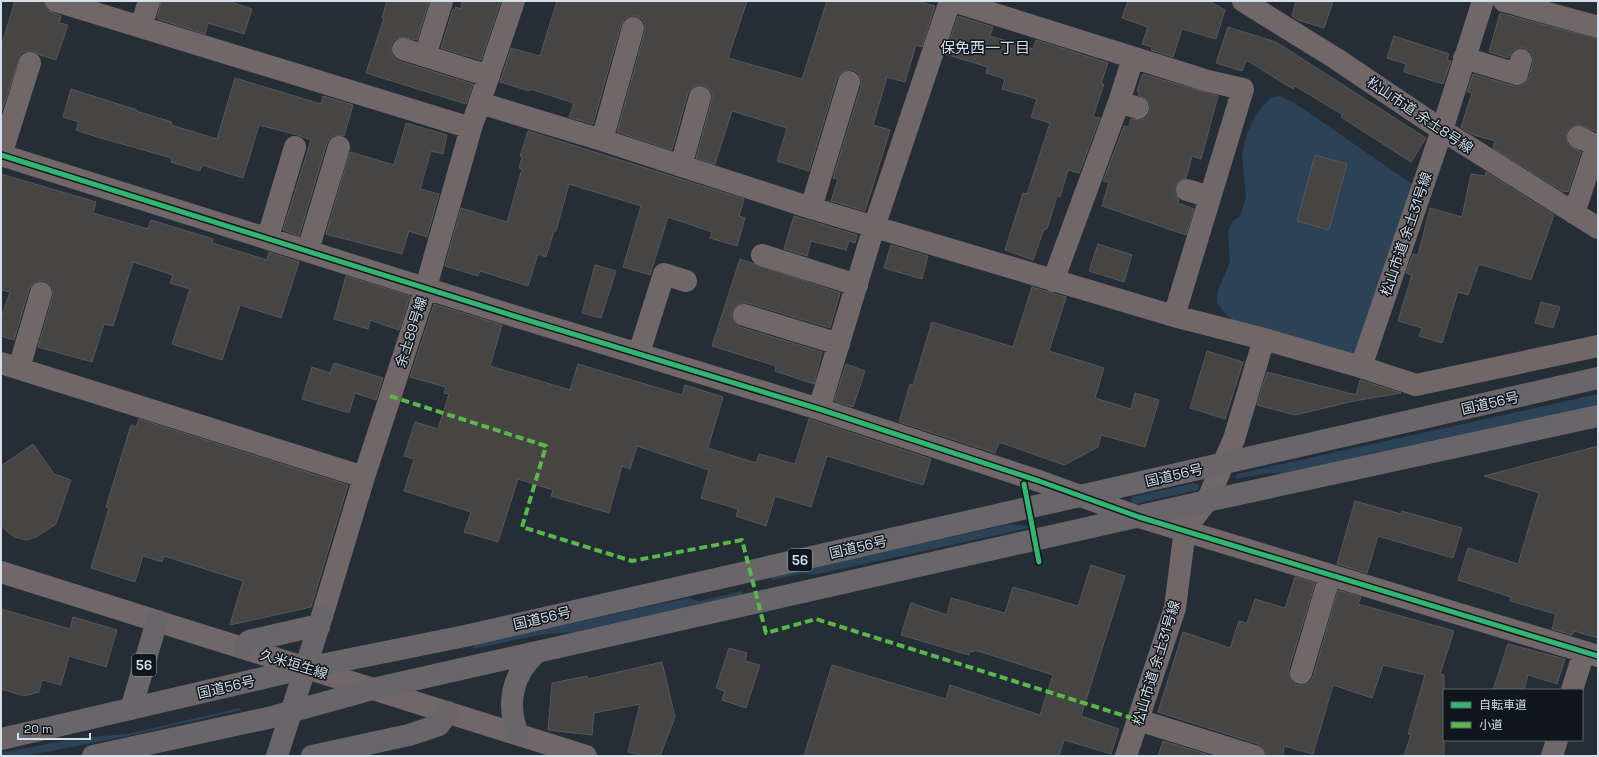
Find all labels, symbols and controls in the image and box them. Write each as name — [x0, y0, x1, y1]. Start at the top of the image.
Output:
district label: 保免西一丁目 — [940, 38, 1030, 57]
street label: 松山市道 余土8号線 — [1363, 73, 1477, 157]
street label: 松山市道 余土31号線 — [1376, 170, 1436, 298]
street label: 余土89号線 — [391, 294, 431, 370]
street label: 国道56号 — [1459, 388, 1521, 418]
street label: 国道56号 — [1143, 460, 1205, 490]
street label: 国道56号 — [827, 532, 889, 562]
road number: 56 — [788, 549, 812, 571]
street label: 松山市道 余土31号線 — [1128, 598, 1184, 728]
street label: 国道56号 — [511, 603, 573, 633]
street label: 久米垣生線 — [258, 645, 330, 683]
road number: 56 — [132, 654, 156, 676]
street label: 国道56号 — [195, 672, 257, 702]
legend — [1443, 689, 1583, 741]
text: 自転車道 — [1479, 697, 1527, 713]
scale bar — [18, 715, 90, 741]
text: 小道 — [1479, 717, 1503, 733]
text: 20 m — [24, 721, 52, 737]

